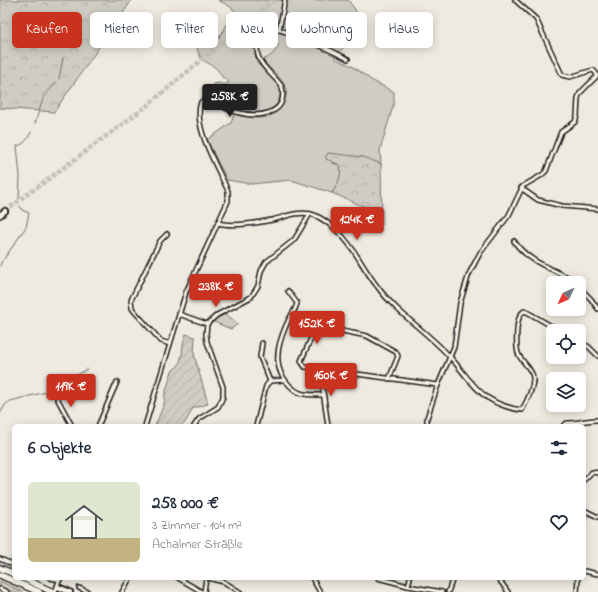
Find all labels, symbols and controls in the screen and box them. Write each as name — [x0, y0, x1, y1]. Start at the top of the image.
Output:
chip: Kaufen — [12, 12, 82, 48]
chip: Mieten — [90, 12, 153, 48]
chip: Filter — [161, 12, 218, 48]
chip: Neu — [226, 12, 278, 48]
chip: Wohnung — [286, 12, 367, 48]
chip: Haus — [375, 12, 433, 48]
pin: 258K € — [197, 84, 263, 118]
text: 258K € — [211, 87, 249, 106]
pin: 124K € — [324, 207, 390, 241]
text: 124K € — [340, 210, 374, 229]
pin: 238K € — [183, 274, 249, 308]
north arrow — [546, 276, 586, 316]
map controls — [546, 276, 586, 412]
text: 238K € — [198, 277, 234, 296]
pin: 152K € — [284, 311, 350, 345]
text: 152K € — [299, 314, 335, 333]
button: locate — [546, 324, 586, 364]
pin: 160K € — [298, 363, 364, 397]
text: 160K € — [314, 366, 348, 385]
button: layers — [546, 372, 586, 412]
pin: 119K € — [38, 374, 104, 408]
text: 119K € — [56, 377, 86, 396]
text: 6 Objekte — [28, 436, 91, 461]
icon: filters — [548, 437, 570, 459]
text: 258 000 € — [152, 491, 219, 516]
icon: home — [60, 498, 108, 546]
icon: heart — [548, 511, 570, 533]
text: 3 Zimmer · 104 m² — [152, 516, 242, 535]
text: Achalmer Sträßle — [152, 535, 242, 554]

